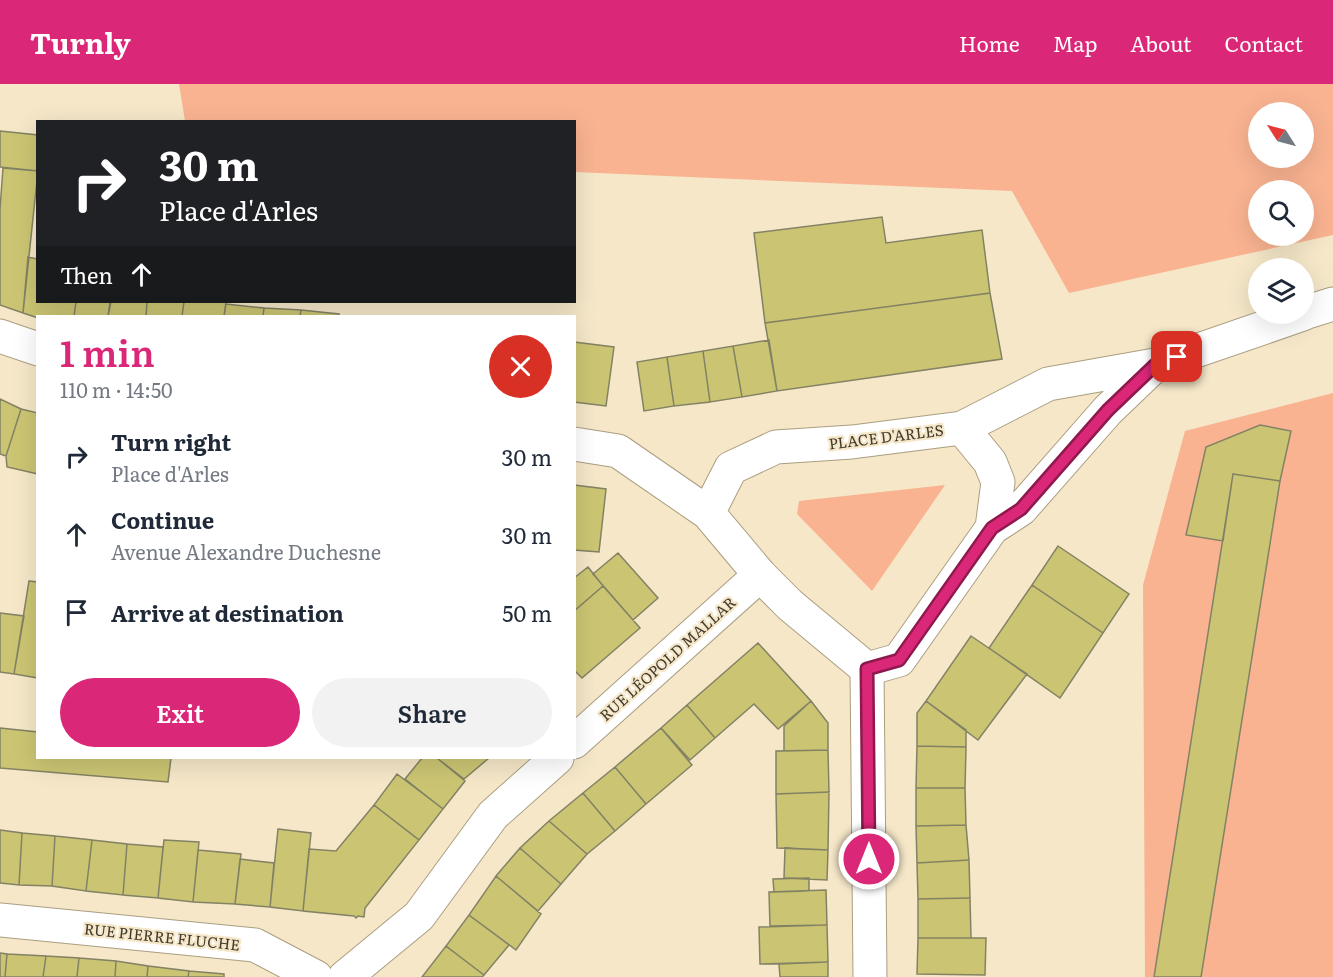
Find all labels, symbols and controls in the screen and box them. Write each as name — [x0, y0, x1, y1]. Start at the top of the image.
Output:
text: Turnly — [30, 21, 131, 63]
text: Home — [959, 27, 1020, 58]
text: Map — [1053, 27, 1097, 58]
text: About — [1130, 27, 1192, 58]
text: Contact — [1225, 27, 1303, 58]
north arrow — [1248, 102, 1314, 168]
map controls — [1248, 102, 1314, 324]
text: 30 m — [159, 132, 259, 194]
icon: right — [60, 144, 138, 222]
button: search — [1248, 180, 1314, 246]
text: Place d'Arles — [159, 189, 318, 229]
text: Then — [60, 258, 113, 291]
icon: ahead — [125, 258, 158, 291]
button: layers — [1248, 258, 1314, 324]
text: 1 min — [60, 325, 155, 378]
pin — [1151, 331, 1202, 382]
button: close — [489, 335, 552, 398]
icon: arrive — [1160, 340, 1193, 373]
text: 110 m · 14:50 — [60, 374, 173, 404]
street label: PLACE D'ARLES — [827, 418, 945, 454]
text: Turn right — [111, 425, 231, 458]
icon: right — [60, 440, 93, 473]
text: 30 m — [502, 440, 552, 473]
text: Place d'Arles — [111, 458, 229, 488]
text: Continue — [111, 503, 214, 536]
icon: ahead — [60, 518, 93, 551]
text: 30 m — [502, 518, 552, 551]
text: Avenue Alexandre Duchesne — [111, 536, 381, 566]
street label: RUE LÉOPOLD MALLAR — [594, 590, 740, 726]
icon: arrive — [60, 596, 93, 629]
text: Arrive at destination — [111, 596, 344, 629]
text: 50 m — [502, 596, 552, 629]
button: Exit — [60, 678, 300, 747]
button: Share — [312, 678, 552, 747]
position arrow — [837, 827, 901, 891]
street label: RUE PIERRE FLUCHE — [83, 916, 241, 956]

